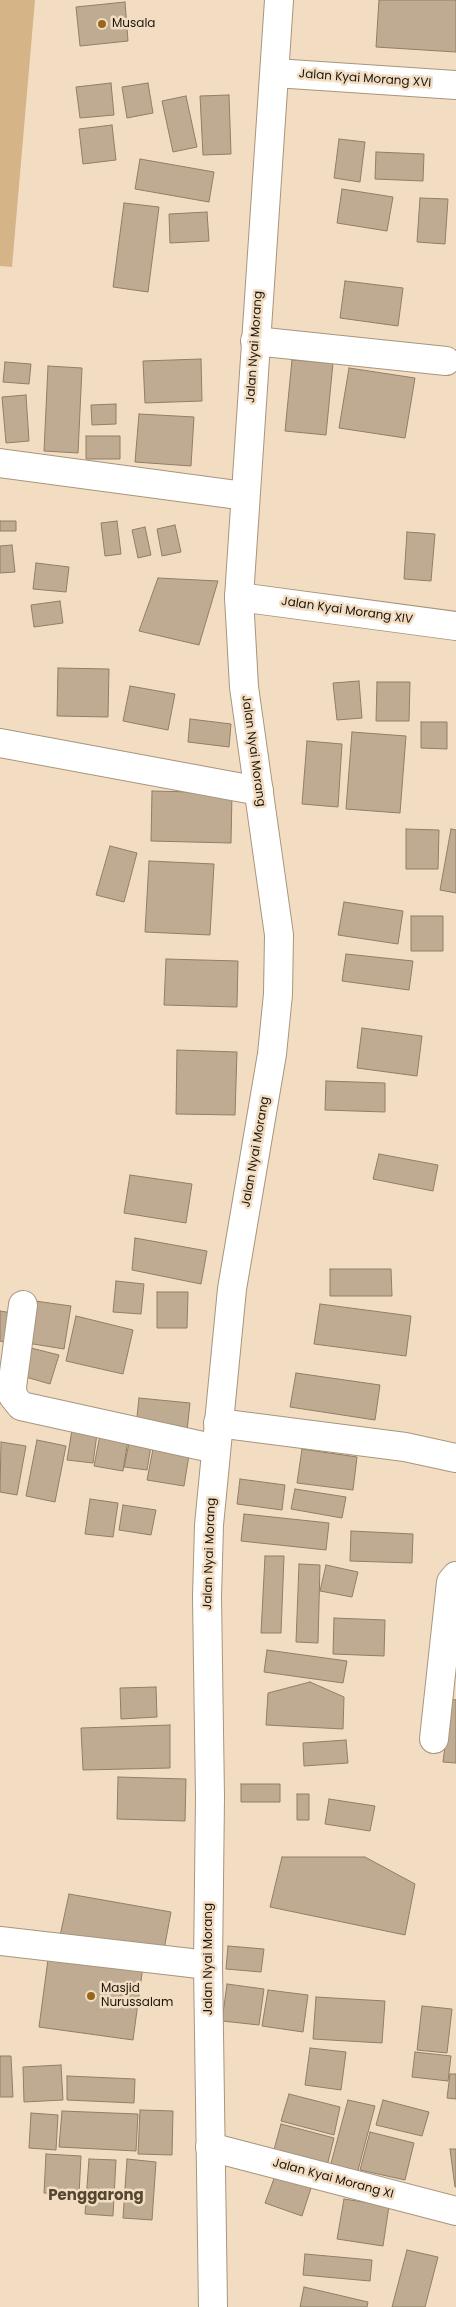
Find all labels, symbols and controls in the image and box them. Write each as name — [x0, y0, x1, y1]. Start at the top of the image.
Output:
place label: Musala — [112, 17, 155, 31]
marker: Musala — [96, 18, 108, 30]
street label: Jalan Kyai Morang XVI — [298, 67, 432, 91]
street label: Jalan Nyai Morang — [244, 290, 266, 404]
street label: Jalan Kyai Morang XIV — [280, 595, 414, 627]
street label: Jalan Nyai Morang — [238, 694, 268, 808]
street label: Jalan Nyai Morang — [239, 1095, 273, 1209]
street label: Jalan Nyai Morang — [201, 1498, 219, 1610]
street label: Jalan Nyai Morang — [202, 1903, 216, 2015]
place label: Masjid Nurussalam — [101, 1982, 173, 2010]
marker: Masjid Nurussalam — [85, 1990, 97, 2002]
street label: Jalan Kyai Morang XI — [271, 2156, 395, 2202]
district label: Penggarong — [48, 2187, 144, 2205]

